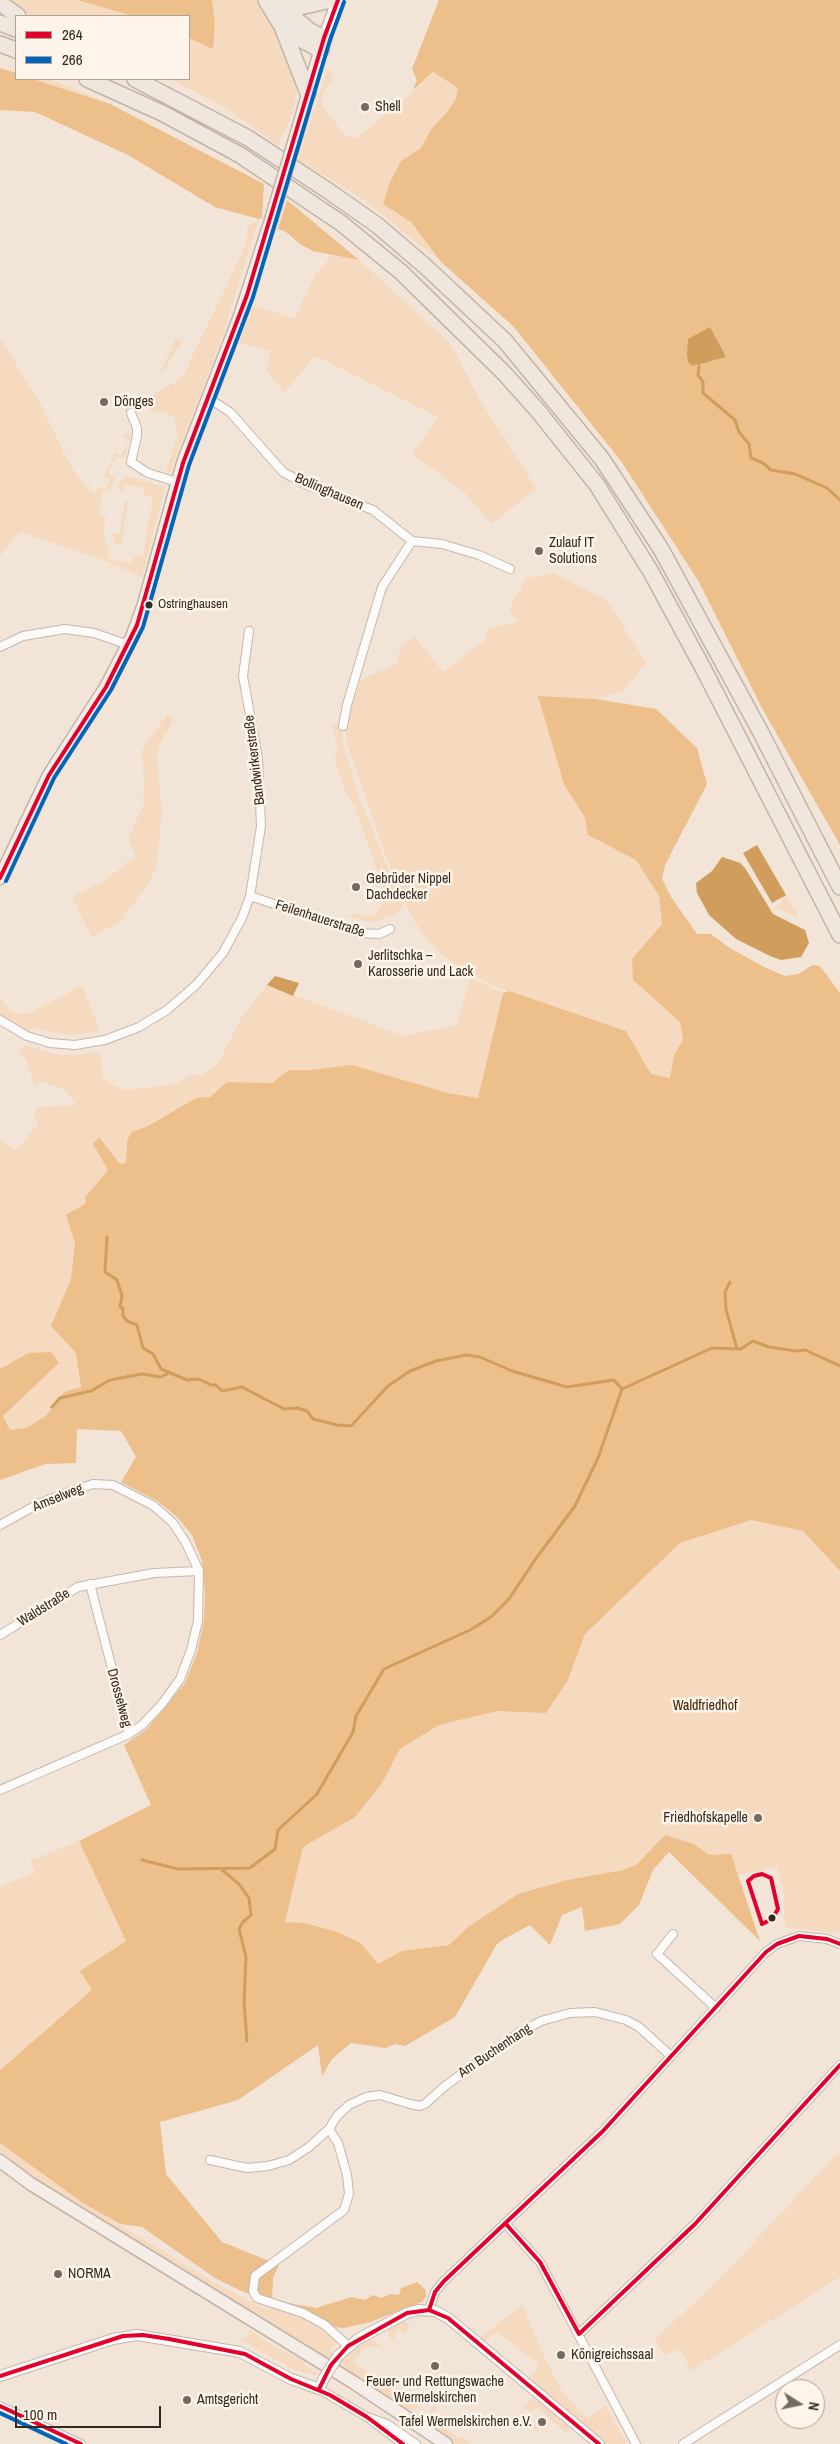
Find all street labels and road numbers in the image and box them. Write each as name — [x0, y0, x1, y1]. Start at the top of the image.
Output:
street label: Bollinghausen — [292, 470, 366, 514]
street label: Bandwirkerstraße — [241, 714, 269, 806]
street label: Feilenhauerstraße — [273, 897, 367, 941]
street label: Amselweg — [30, 1480, 86, 1516]
street label: Waldstraße — [15, 1585, 73, 1631]
street label: Drosselweg — [103, 1667, 135, 1729]
street label: Am Buchenhang — [455, 2020, 535, 2082]

